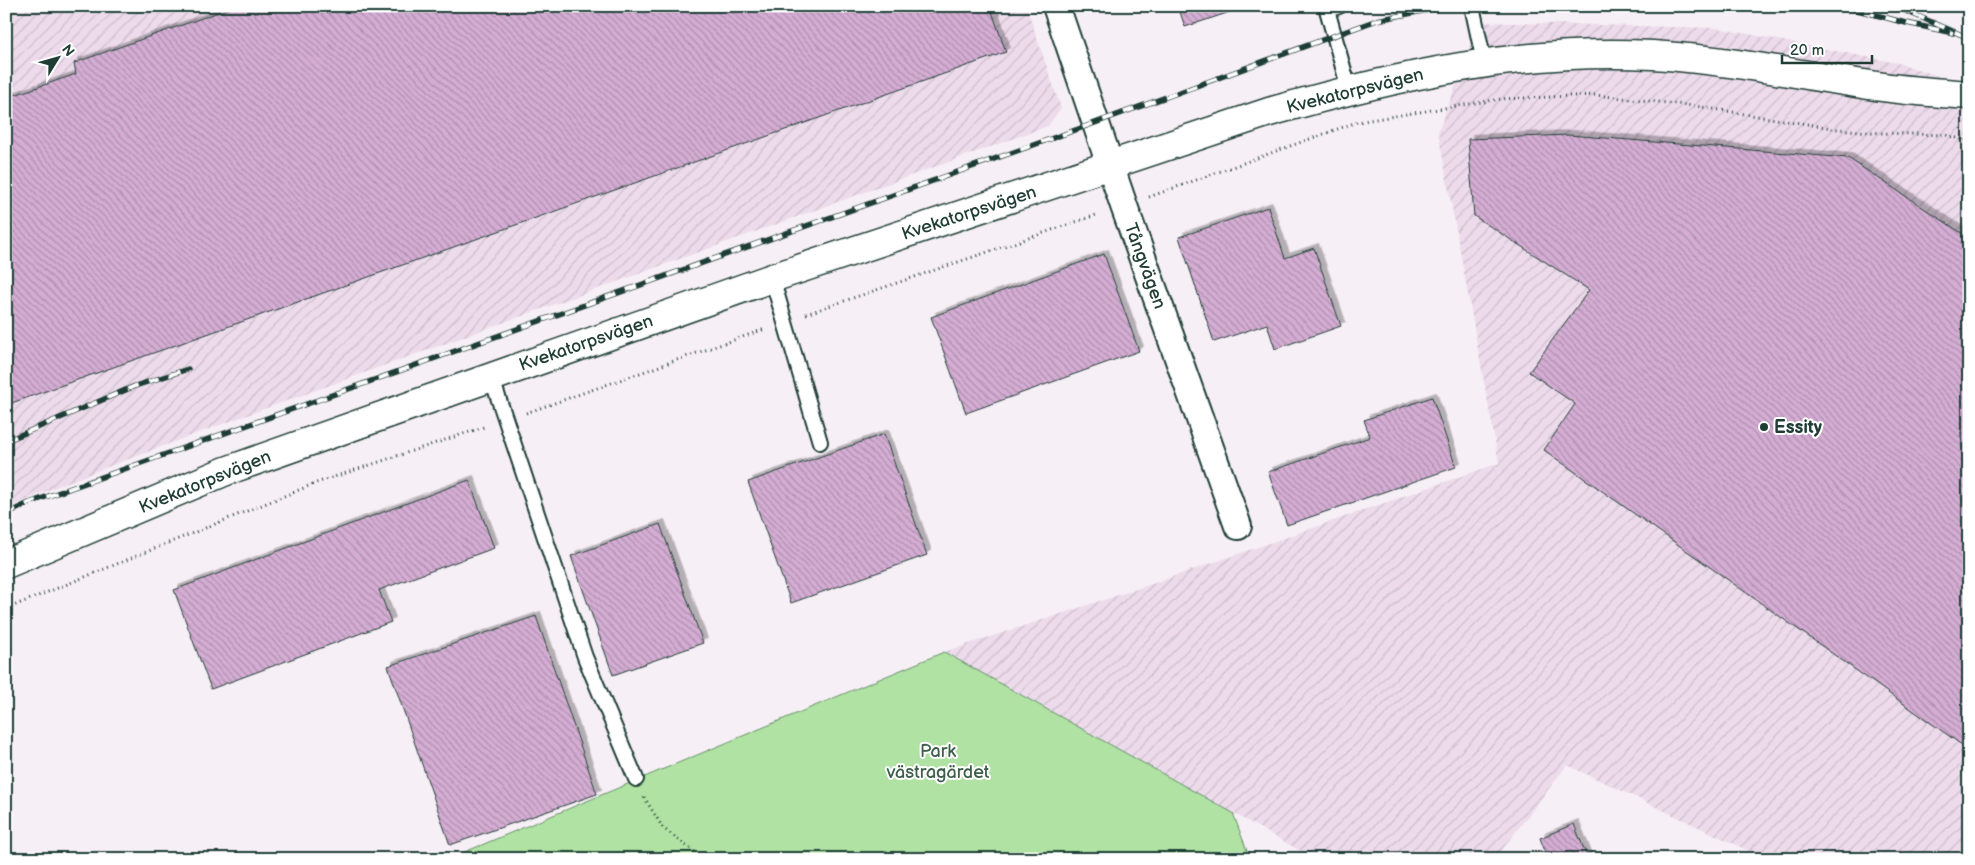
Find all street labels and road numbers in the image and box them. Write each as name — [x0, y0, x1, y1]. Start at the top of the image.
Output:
street label: Kvekatorpsvägen — [1284, 64, 1426, 118]
street label: Kvekatorpsvägen — [899, 181, 1039, 245]
street label: Tångvägen — [1120, 220, 1170, 312]
street label: Kvekatorpsvägen — [516, 310, 656, 376]
street label: Kvekatorpsvägen — [136, 446, 274, 518]

